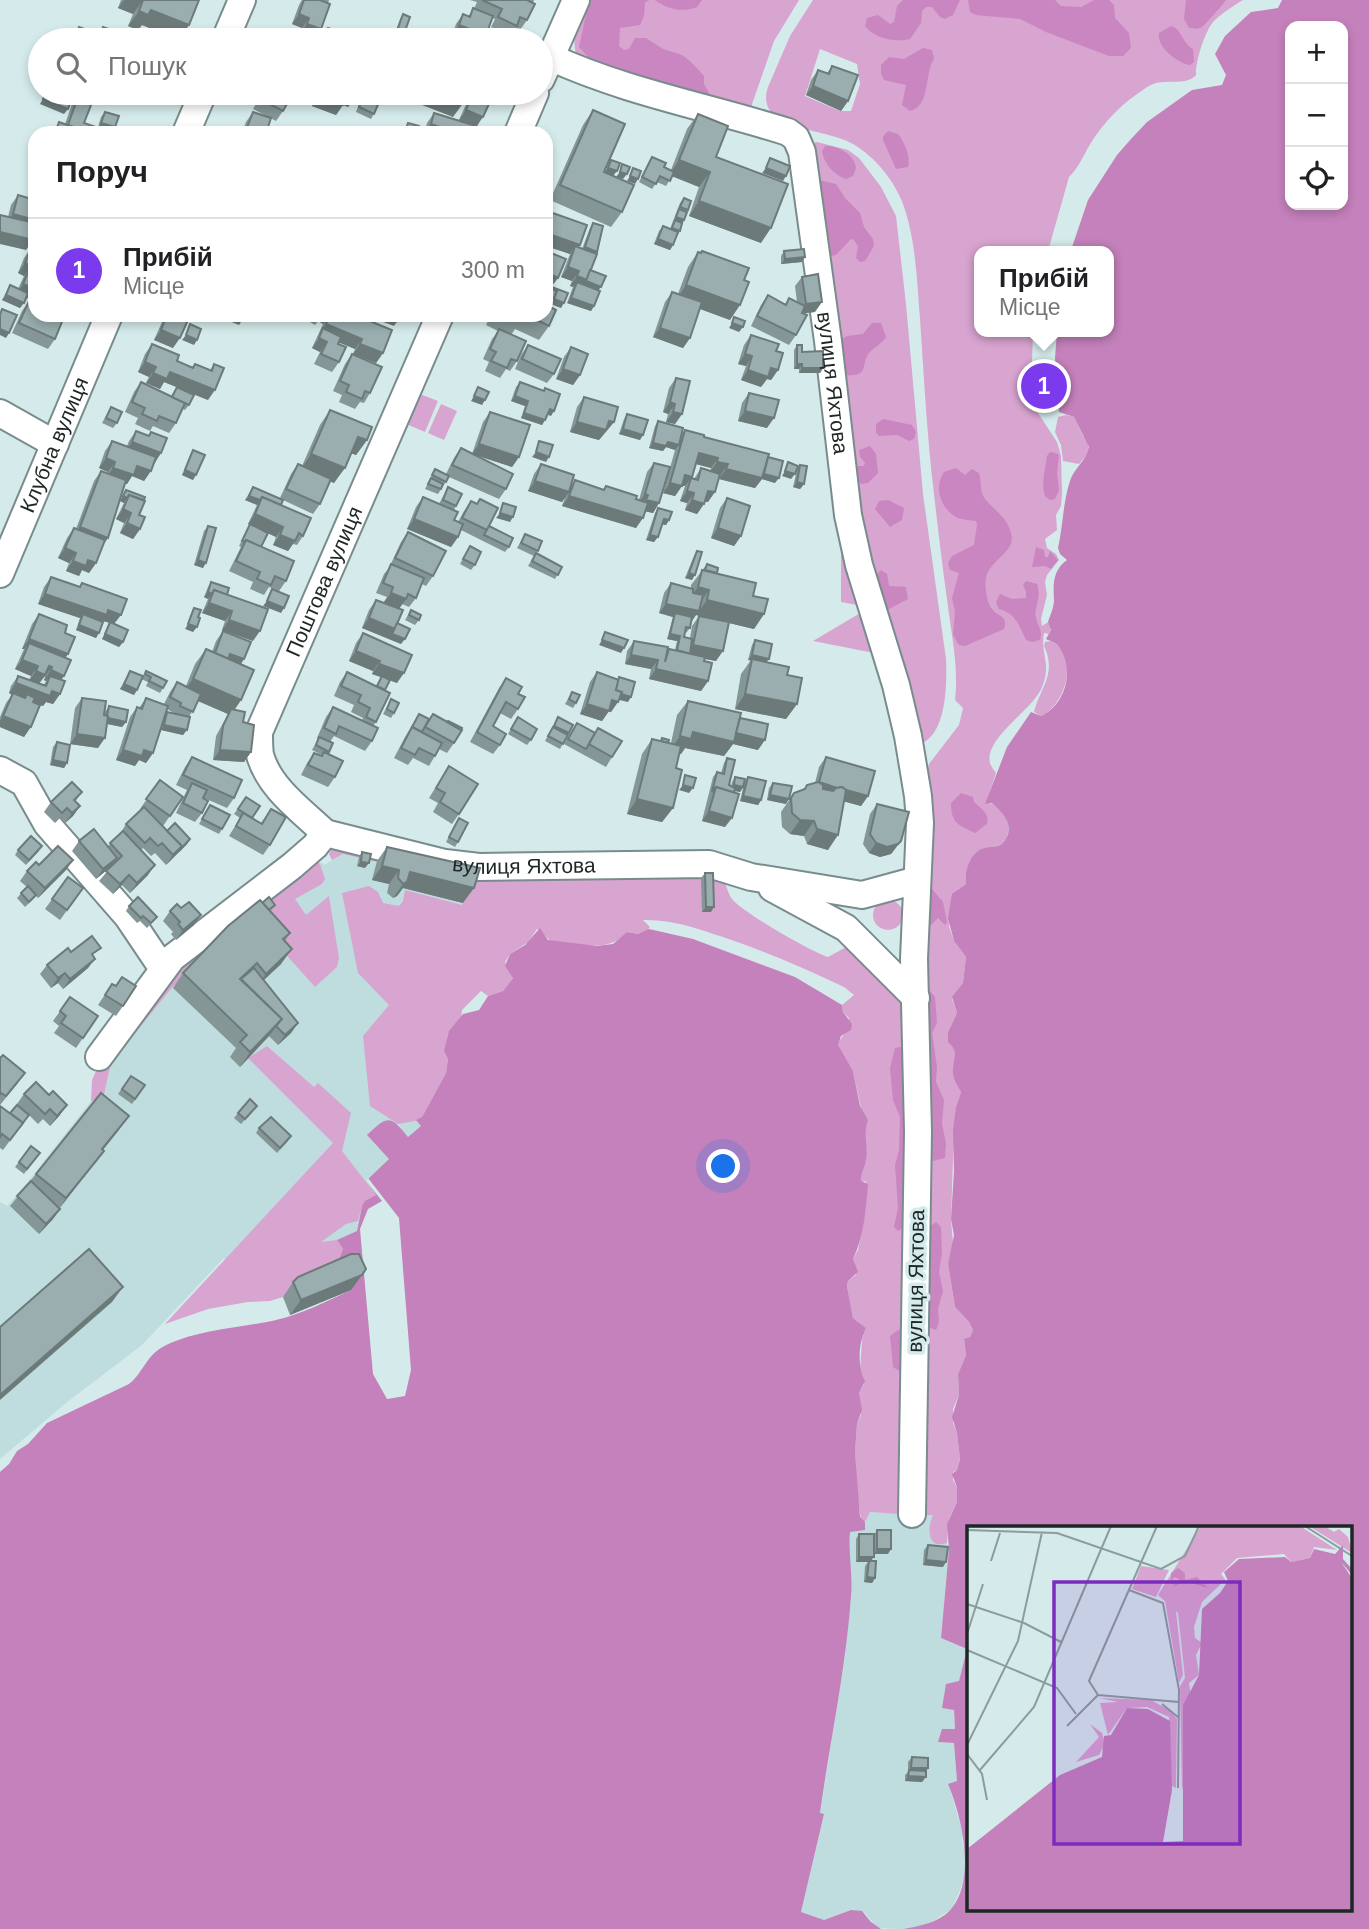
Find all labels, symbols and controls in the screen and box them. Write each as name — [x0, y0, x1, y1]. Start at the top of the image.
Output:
map controls — [1285, 21, 1348, 210]
button: + — [1285, 21, 1348, 84]
search box — [28, 28, 553, 105]
icon: search — [52, 48, 90, 86]
text: Пошук — [108, 51, 186, 81]
button: − — [1285, 84, 1348, 147]
button: locate — [1285, 147, 1348, 210]
text: Поруч — [56, 155, 148, 188]
text: Прибій — [123, 242, 213, 272]
popup — [974, 246, 1114, 337]
text: 1 — [73, 257, 85, 283]
text: 300 m — [461, 257, 525, 283]
text: Прибій — [999, 263, 1089, 293]
text: Місце — [123, 273, 184, 299]
text: Місце — [999, 294, 1061, 320]
street label: вулиця Яхтова — [813, 310, 853, 456]
pin: 1 — [1021, 360, 1067, 412]
street label: Клубна вулиця — [15, 374, 92, 516]
street label: Поштова вулиця — [281, 503, 367, 660]
street label: вулиця Яхтова — [451, 852, 596, 878]
your location — [706, 1149, 740, 1183]
street label: вулиця Яхтова — [903, 1209, 928, 1353]
inset map — [967, 1526, 1352, 1912]

